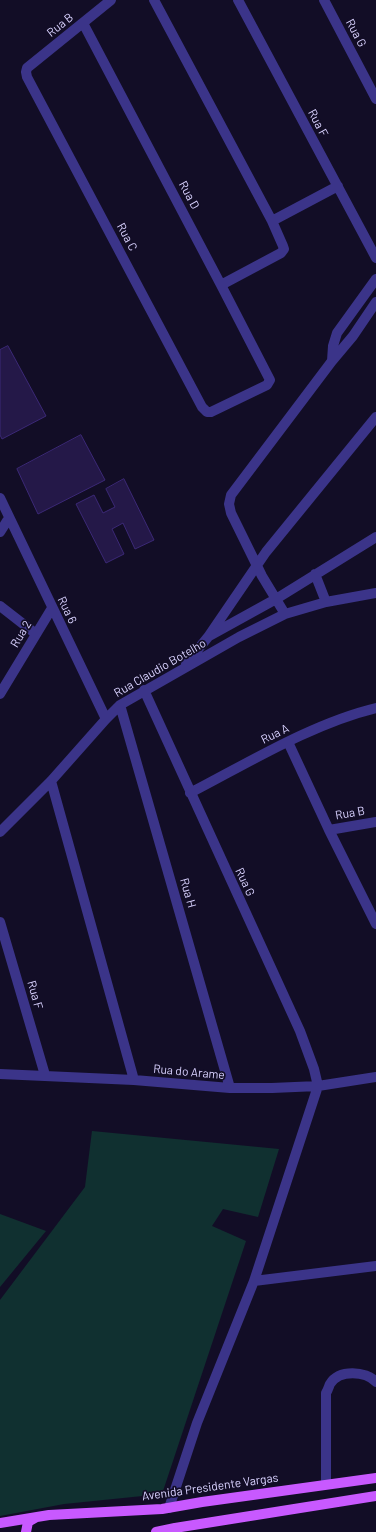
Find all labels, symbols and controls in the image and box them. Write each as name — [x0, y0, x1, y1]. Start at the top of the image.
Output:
street label: Rua B — [44, 10, 76, 40]
street label: Rua G — [343, 17, 369, 49]
street label: Rua F — [305, 107, 331, 139]
street label: Rua D — [176, 178, 202, 212]
street label: Rua C — [114, 221, 140, 253]
street label: Rua 6 — [54, 594, 80, 626]
street label: Rua 2 — [7, 618, 35, 650]
street label: Rua Claudio Botelho — [111, 636, 209, 700]
street label: Rua A — [259, 721, 291, 747]
street label: Rua B — [334, 803, 366, 823]
street label: Rua G — [232, 866, 258, 898]
street label: Rua H — [177, 877, 199, 909]
street label: Rua F — [24, 979, 46, 1011]
street label: Rua do Arame — [153, 1062, 225, 1082]
street label: Avenida Presidente Vargas — [141, 1470, 279, 1504]

